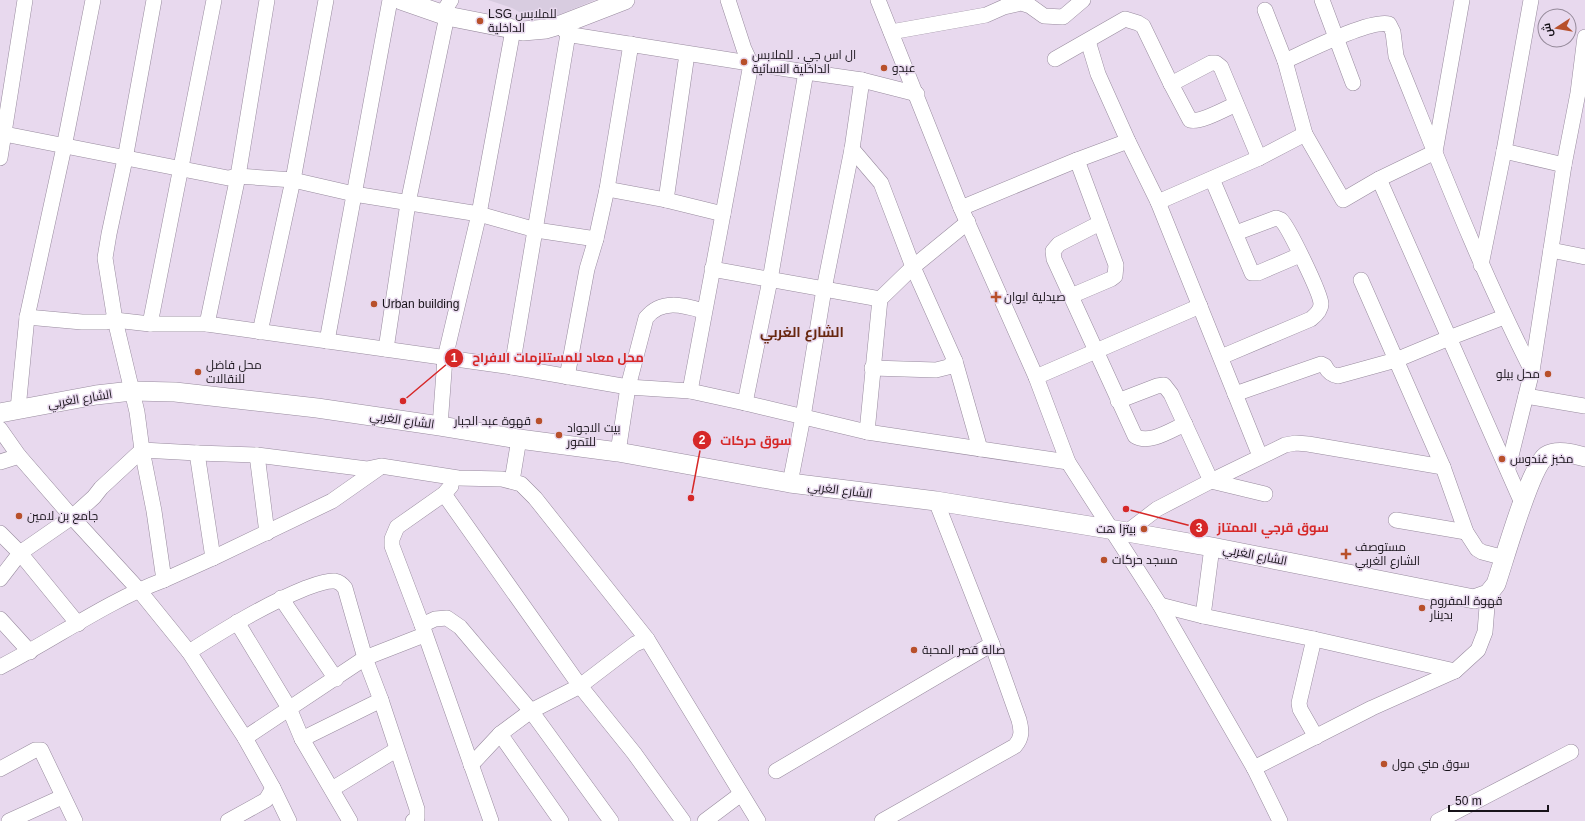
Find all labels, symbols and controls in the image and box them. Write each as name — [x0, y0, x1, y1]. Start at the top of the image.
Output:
place label: LSG للملابس الداخلية — [488, 7, 557, 35]
north arrow — [1537, 8, 1577, 48]
marker: LSG للملابس الداخلية — [475, 16, 485, 26]
text: ش — [1540, 22, 1556, 38]
place label: ال اس جي . للملابس الداخلية النسائية — [752, 48, 856, 76]
marker: ال اس جي . للملابس الداخلية النسائية — [739, 57, 749, 67]
place label: عبدو — [892, 61, 916, 75]
marker: عبدو — [879, 63, 889, 73]
place label: صيدلية ايوان — [1004, 290, 1065, 304]
marker: صيدلية ايوان — [991, 292, 1001, 302]
place label: Urban building — [382, 297, 459, 311]
marker: Urban building — [369, 299, 379, 309]
district label: الشارع الغربي — [760, 324, 844, 344]
callout: محل معاد للمستلزمات الافراح — [444, 345, 651, 370]
text: محل معاد للمستلزمات الافراح — [472, 350, 644, 366]
text: 1 — [451, 351, 458, 365]
place label: محل فاضل للنقالات — [206, 358, 262, 386]
marker: محل فاضل للنقالات — [193, 367, 203, 377]
place label: محل بيلو — [1496, 367, 1540, 381]
marker: محل بيلو — [1543, 369, 1553, 379]
street label: الشارع الغربي — [47, 387, 114, 414]
street label: الشارع الغربي — [368, 409, 435, 434]
place label: قهوة عبد الجبار — [453, 414, 531, 428]
marker: قهوة عبد الجبار — [534, 416, 544, 426]
place label: بيت الاجواد للتمور — [566, 421, 620, 449]
callout: سوق حركات — [692, 428, 799, 453]
marker: بيت الاجواد للتمور — [554, 430, 564, 440]
text: 2 — [699, 433, 706, 447]
text: سوق حركات — [720, 433, 792, 449]
place label: مخبز غندوس — [1510, 452, 1574, 466]
marker: مخبز غندوس — [1497, 454, 1507, 464]
street label: الشارع الغربي — [806, 479, 873, 504]
place label: جامع بن لامين — [27, 509, 98, 524]
marker: جامع بن لامين — [14, 511, 24, 521]
callout: سوق قرجي الممتاز — [1189, 515, 1337, 540]
text: سوق قرجي الممتاز — [1216, 520, 1329, 539]
text: 3 — [1196, 521, 1203, 535]
place label: بيتزا هت — [1096, 522, 1136, 536]
marker: بيتزا هت — [1139, 524, 1149, 534]
place label: مستوصف الشارع الغربي — [1355, 540, 1420, 571]
street label: الشارع الغربي — [1221, 542, 1288, 571]
marker: مستوصف الشارع الغربي — [1340, 548, 1352, 560]
place label: مسجد حركات — [1112, 553, 1178, 567]
marker: مسجد حركات — [1099, 555, 1109, 565]
place label: قهوة المفروم بدينار — [1429, 594, 1502, 622]
marker: قهوة المفروم بدينار — [1417, 603, 1427, 613]
place label: صالة قصر المحبة — [922, 643, 1005, 657]
marker: صالة قصر المحبة — [909, 645, 919, 655]
place label: سوق مني مول — [1392, 757, 1470, 774]
marker: سوق مني مول — [1379, 759, 1389, 769]
scale bar — [1449, 787, 1548, 813]
text: 50 m — [1455, 794, 1482, 808]

